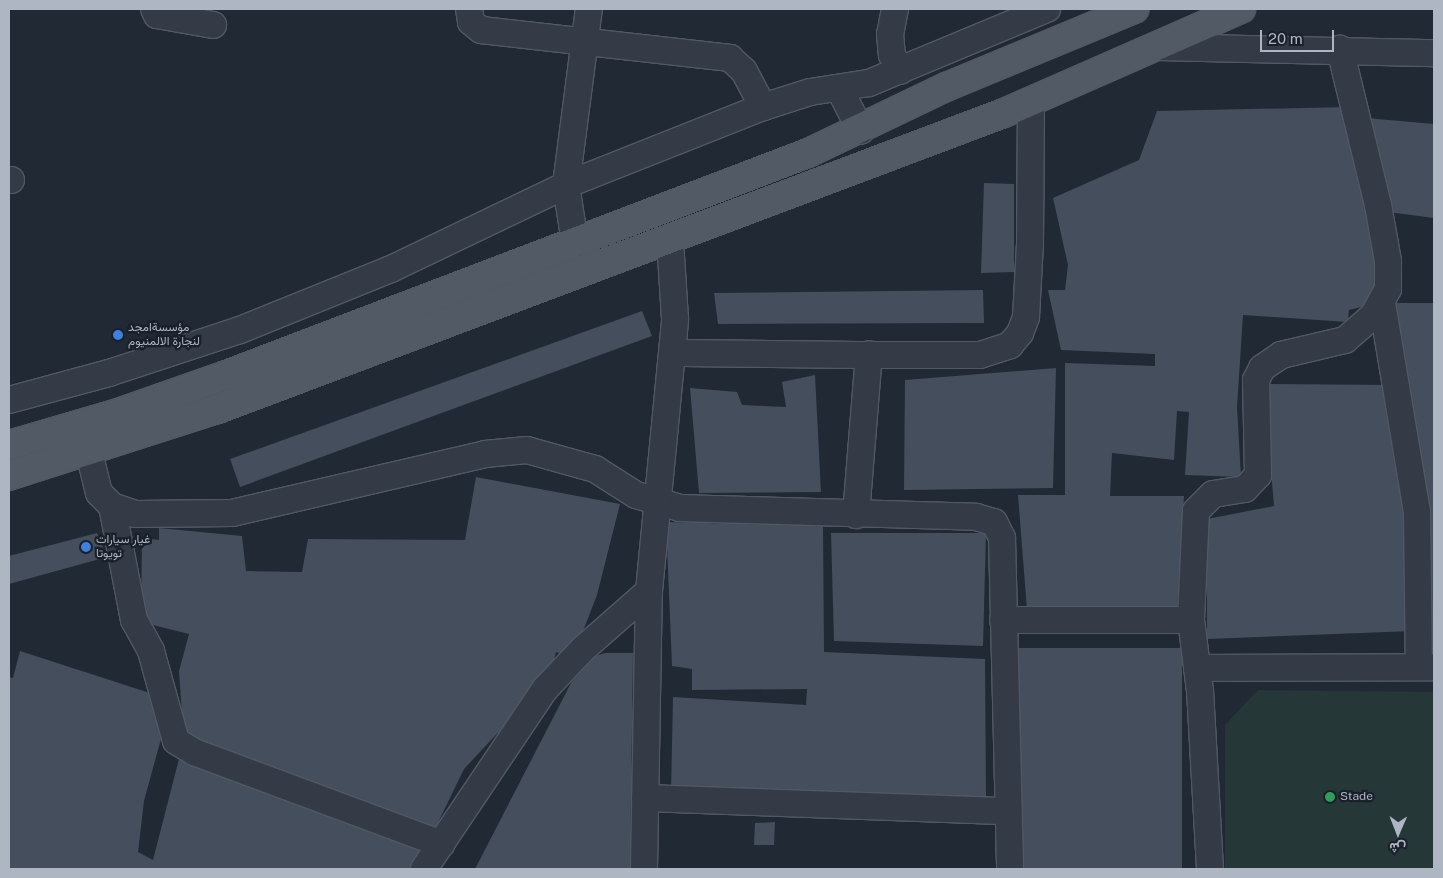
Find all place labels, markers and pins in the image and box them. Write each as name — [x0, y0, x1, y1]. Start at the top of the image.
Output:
place label: مؤسسةامجد لنجارة الالمنيوم — [128, 321, 200, 349]
marker: مؤسسةامجد لنجارة الالمنيوم — [112, 329, 124, 341]
place label: غيار سيارات تويوتا — [96, 533, 150, 561]
marker: غيار سيارات تويوتا — [80, 541, 92, 553]
place label: Stade — [1340, 790, 1373, 804]
marker: Stade — [1324, 791, 1336, 803]

